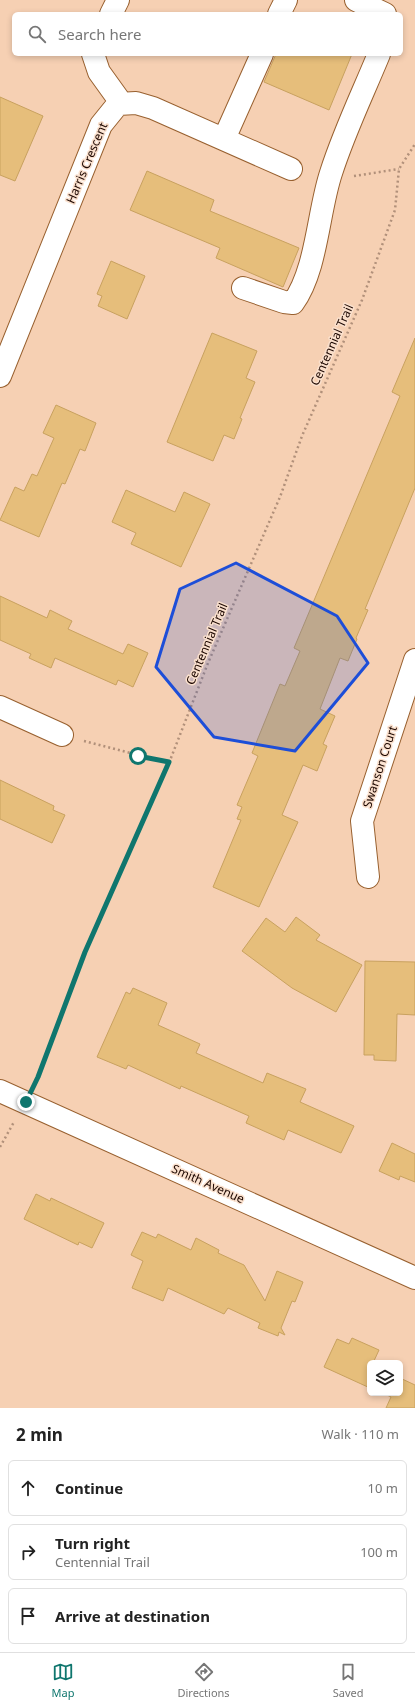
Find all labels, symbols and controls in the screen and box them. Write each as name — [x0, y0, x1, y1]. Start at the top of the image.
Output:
search box — [12, 12, 403, 56]
icon: search — [26, 23, 48, 45]
text: Search here — [58, 24, 141, 44]
street label: Harris Crescent — [62, 119, 112, 206]
street label: Centennial Trail — [306, 301, 357, 388]
street label: Centennial Trail — [182, 600, 231, 687]
street label: Swanson Court — [358, 723, 401, 810]
route start — [129, 747, 147, 765]
route end — [17, 1093, 35, 1111]
street label: Smith Avenue — [169, 1160, 247, 1207]
map controls — [367, 1360, 403, 1396]
button: layers — [367, 1360, 403, 1396]
text: 2 min — [16, 1423, 63, 1446]
text: Walk · 110 m — [321, 1425, 399, 1443]
icon: ahead — [17, 1477, 39, 1499]
text: Continue — [55, 1478, 123, 1498]
text: 10 m — [368, 1479, 398, 1497]
text: Turn right — [55, 1533, 130, 1553]
icon: right — [17, 1541, 39, 1563]
text: 100 m — [360, 1543, 398, 1561]
text: Centennial Trail — [55, 1553, 150, 1571]
icon: arrive — [17, 1605, 39, 1627]
text: Arrive at destination — [55, 1606, 210, 1626]
tab: Map — [52, 1661, 74, 1700]
tab: Directions — [177, 1661, 230, 1700]
tab: Saved — [333, 1661, 363, 1700]

